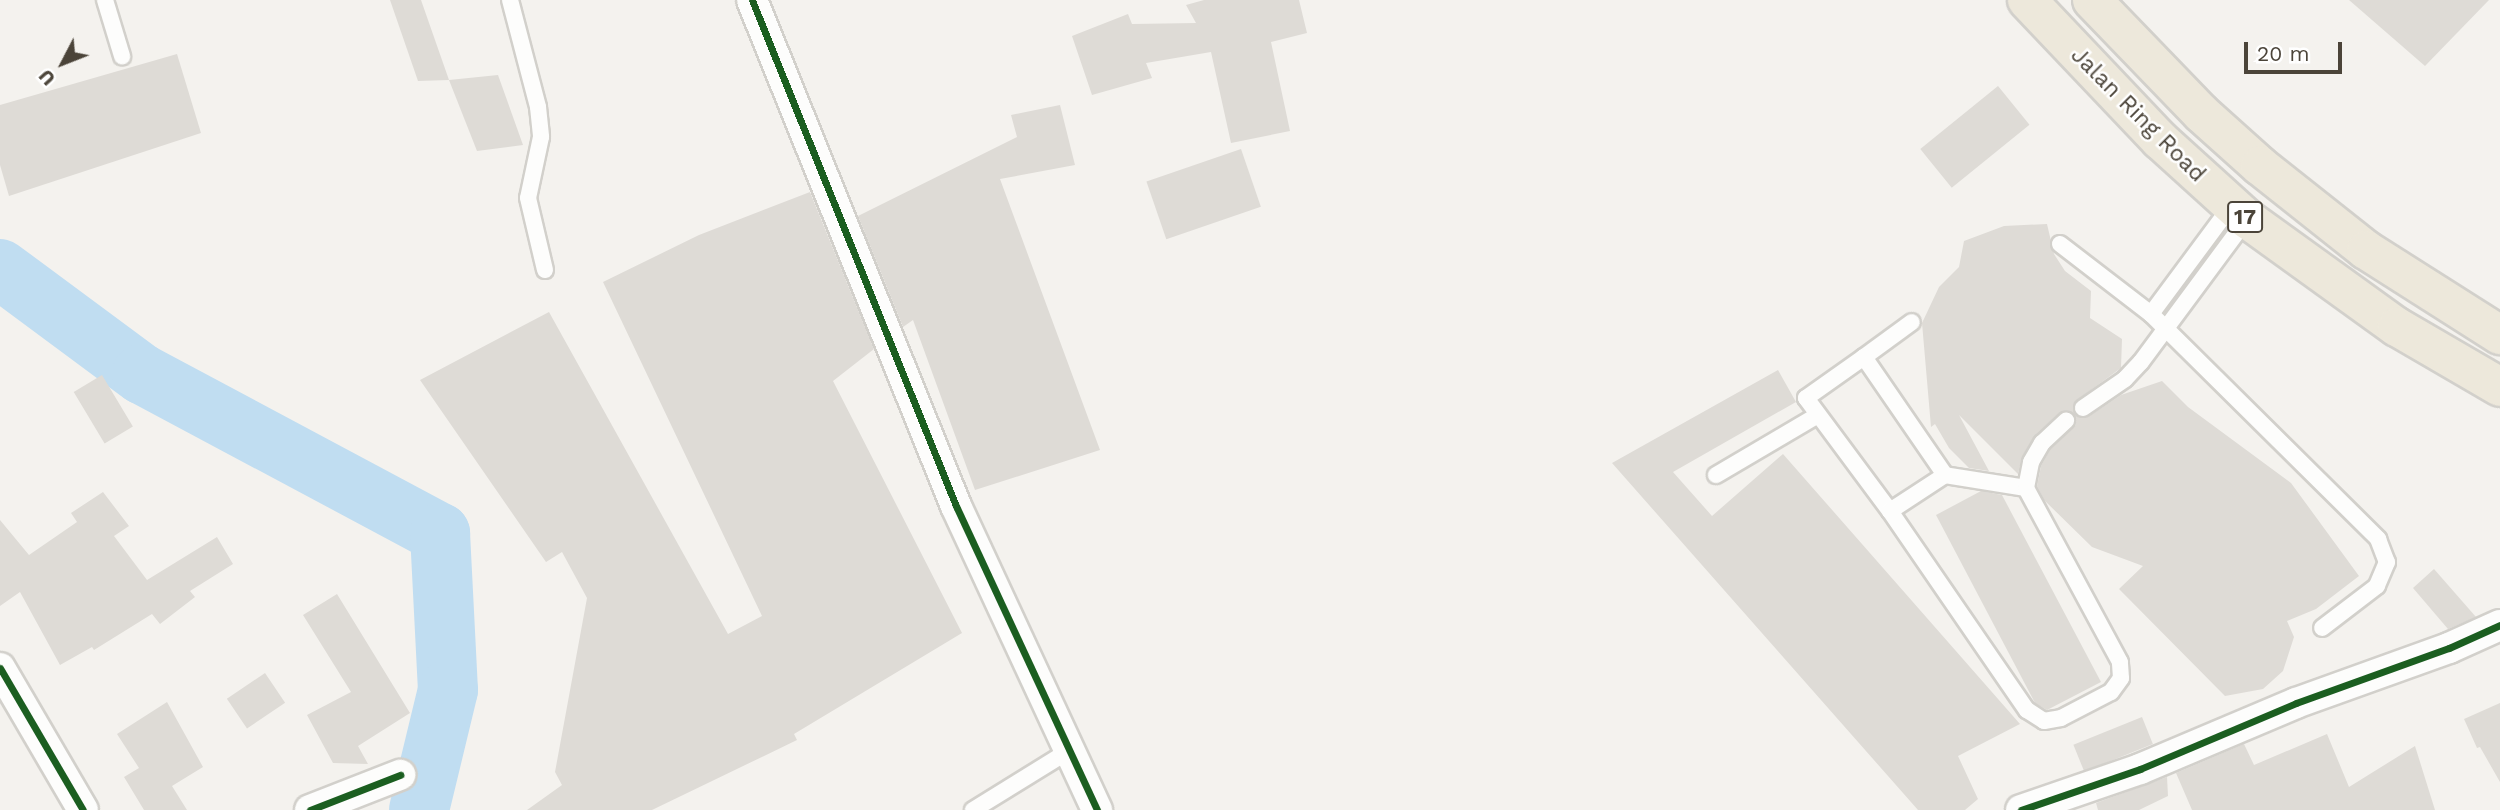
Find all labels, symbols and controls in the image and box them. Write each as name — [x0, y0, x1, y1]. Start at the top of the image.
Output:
north arrow — [28, 28, 98, 98]
scale bar — [2248, 28, 2346, 72]
text: 20 m — [2257, 41, 2309, 66]
street label: Jalan Ring Road — [2065, 42, 2211, 188]
text: U — [34, 65, 60, 90]
road number: 17 — [2226, 200, 2264, 234]

